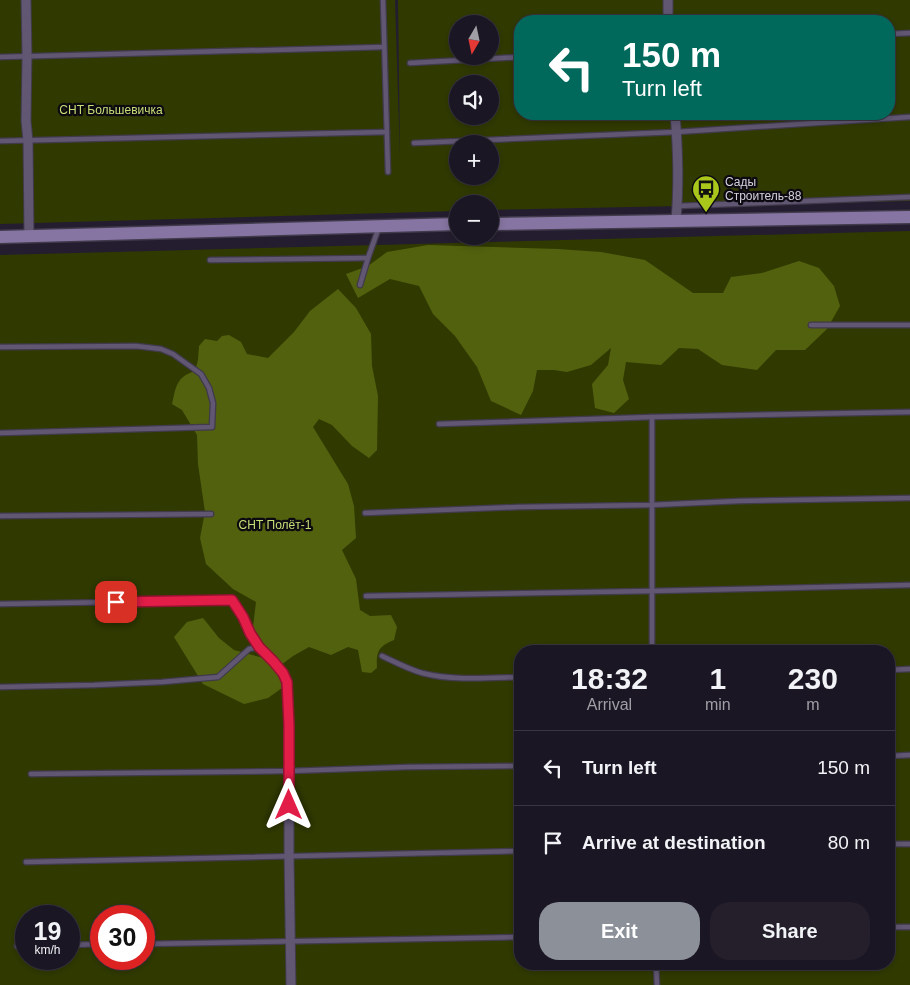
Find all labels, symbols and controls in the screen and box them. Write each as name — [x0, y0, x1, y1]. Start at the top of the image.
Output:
north arrow — [449, 15, 499, 65]
map controls — [449, 15, 499, 245]
icon: left — [539, 35, 604, 100]
text: 150 m — [622, 35, 721, 74]
button: sound — [449, 75, 499, 125]
text: Turn left — [622, 76, 702, 101]
park label: СНТ Большевичка — [59, 103, 163, 117]
button: + — [449, 135, 499, 185]
bus stop icon: Сады Строитель-88 — [691, 174, 721, 213]
place label: Сады Строитель-88 — [725, 175, 802, 203]
button: − — [449, 195, 499, 245]
park label: СНТ Полёт-1 — [239, 518, 312, 532]
pin — [95, 581, 137, 623]
icon: arrive — [102, 588, 130, 616]
text: 18:32 — [571, 662, 648, 695]
text: 1 — [709, 662, 726, 695]
text: 230 — [788, 662, 838, 695]
text: Arrival — [587, 696, 632, 713]
text: min — [705, 696, 731, 713]
text: m — [806, 696, 819, 713]
icon: left — [539, 754, 567, 782]
text: Turn left — [582, 757, 657, 778]
text: 150 m — [817, 757, 870, 778]
position arrow — [262, 778, 314, 830]
icon: arrive — [539, 829, 567, 857]
text: Arrive at destination — [582, 832, 766, 853]
text: 80 m — [828, 832, 870, 853]
button: Exit — [539, 902, 700, 960]
button: Share — [710, 902, 870, 960]
speed limit sign: 30 — [90, 905, 155, 970]
text: 19 — [34, 917, 61, 945]
text: km/h — [34, 943, 61, 957]

